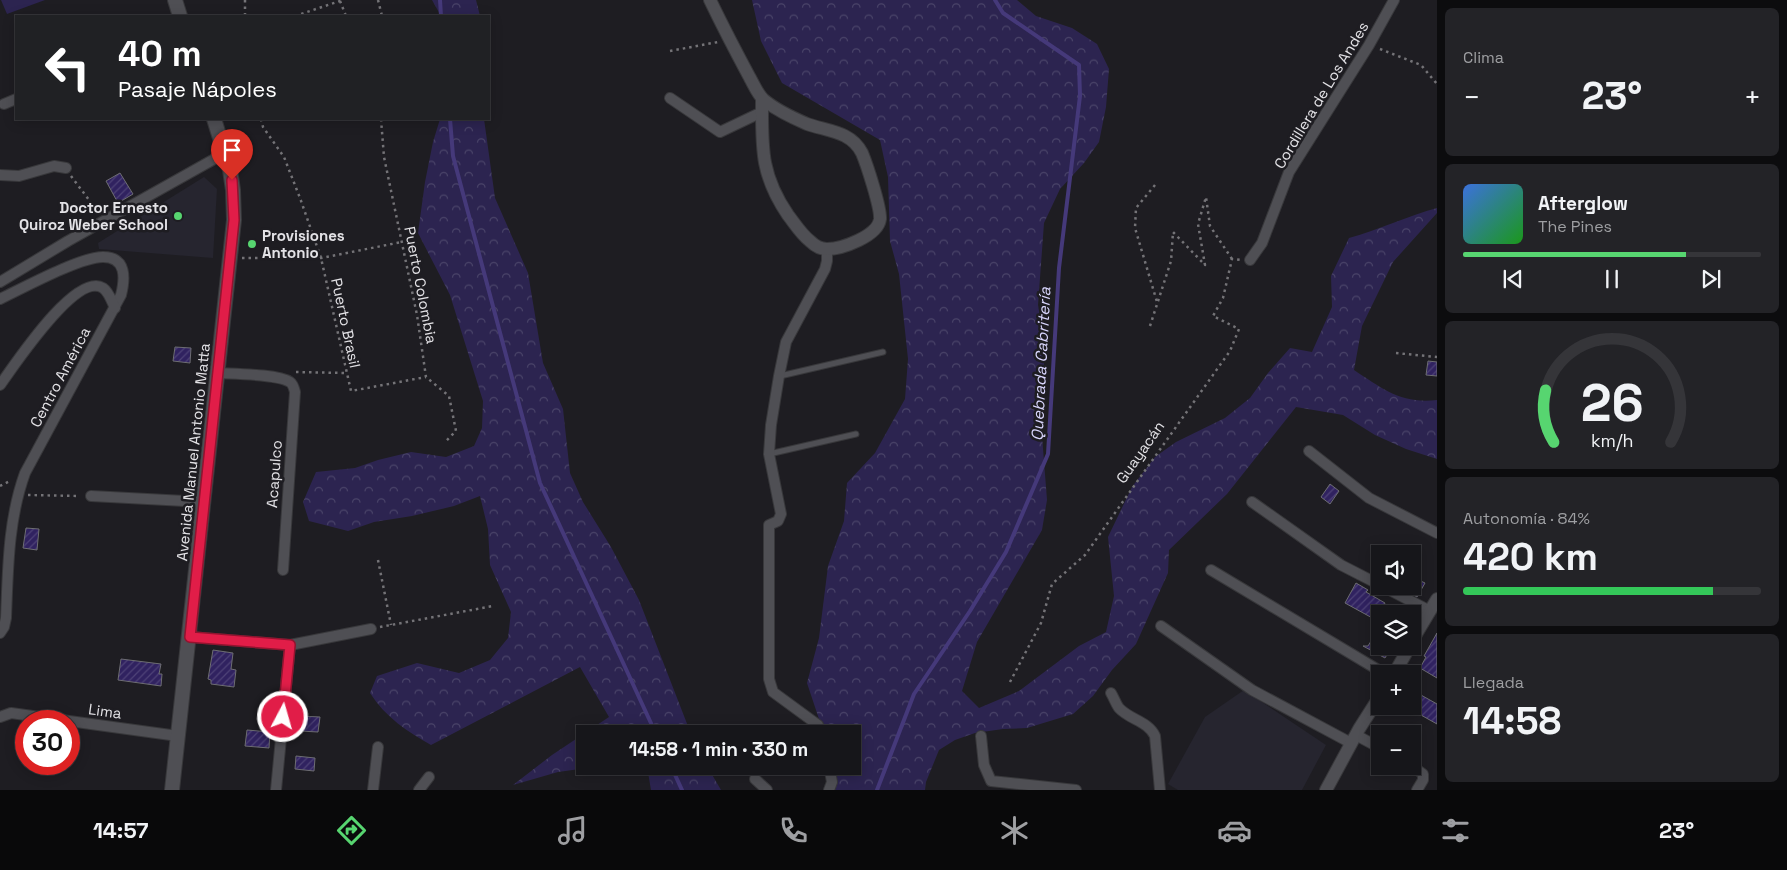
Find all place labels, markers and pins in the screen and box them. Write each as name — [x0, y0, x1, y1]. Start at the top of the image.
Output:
pin — [211, 129, 253, 180]
place label: Doctor Ernesto Quiroz Weber School — [19, 198, 168, 234]
marker: Doctor Ernesto Quiroz Weber School — [172, 210, 184, 222]
place label: Provisiones Antonio — [262, 226, 345, 262]
marker: Provisiones Antonio — [246, 238, 258, 250]

